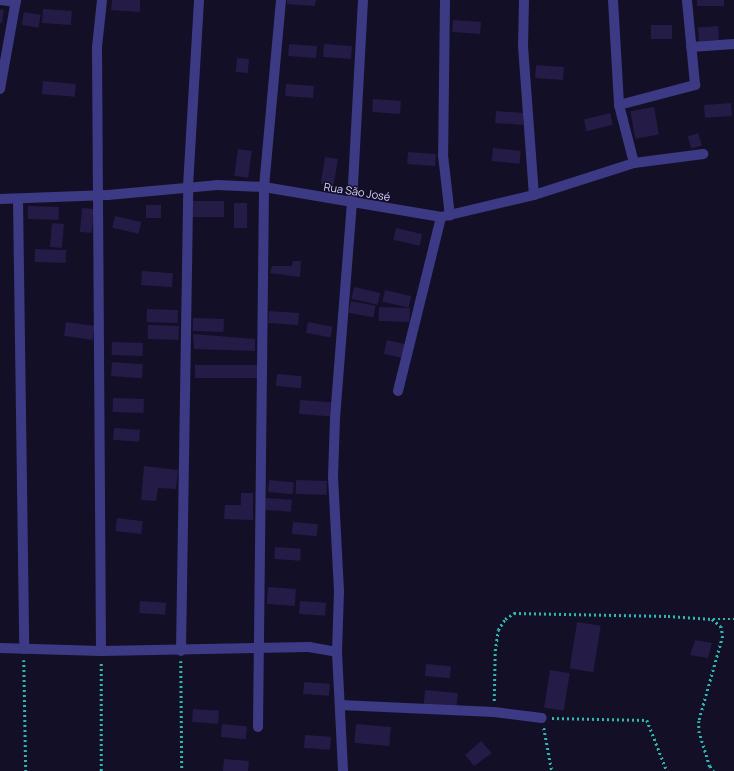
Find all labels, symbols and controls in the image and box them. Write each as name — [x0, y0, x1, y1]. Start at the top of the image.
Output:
street label: Rua São José — [323, 180, 391, 204]

